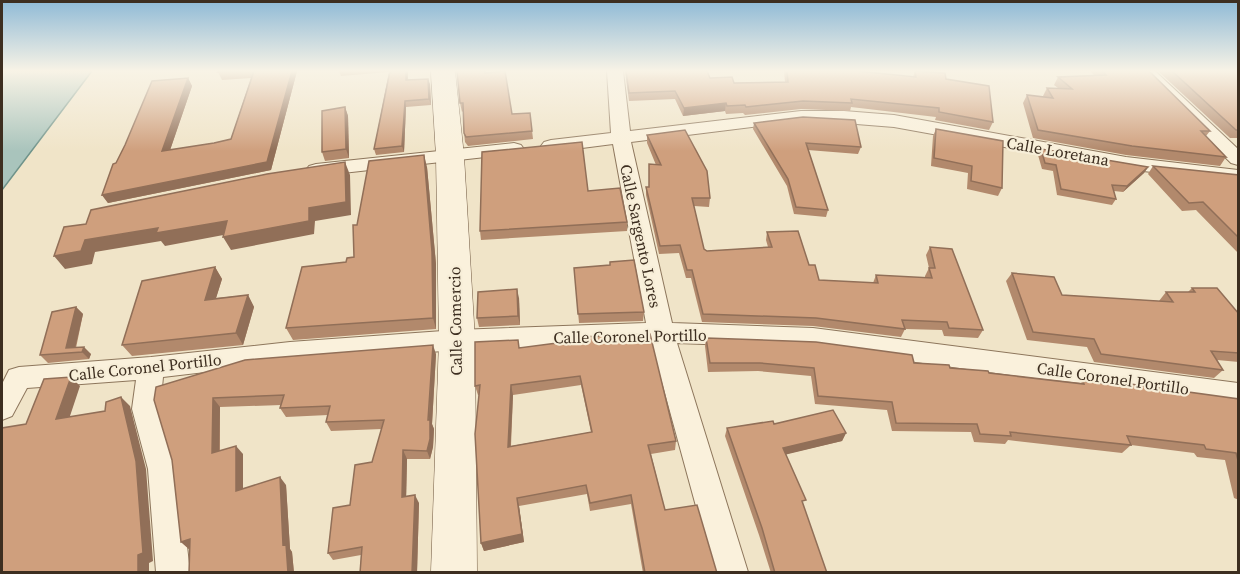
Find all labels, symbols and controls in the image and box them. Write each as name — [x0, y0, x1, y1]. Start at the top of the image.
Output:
street label: Calle Loretana — [1005, 131, 1112, 171]
street label: Calle Sargento Lores — [615, 162, 667, 310]
street label: Calle Comercio — [443, 266, 467, 376]
street label: Calle Coronel Portillo — [553, 324, 707, 348]
street label: Calle Coronel Portillo — [68, 348, 223, 386]
street label: Calle Coronel Portillo — [1036, 356, 1191, 400]

